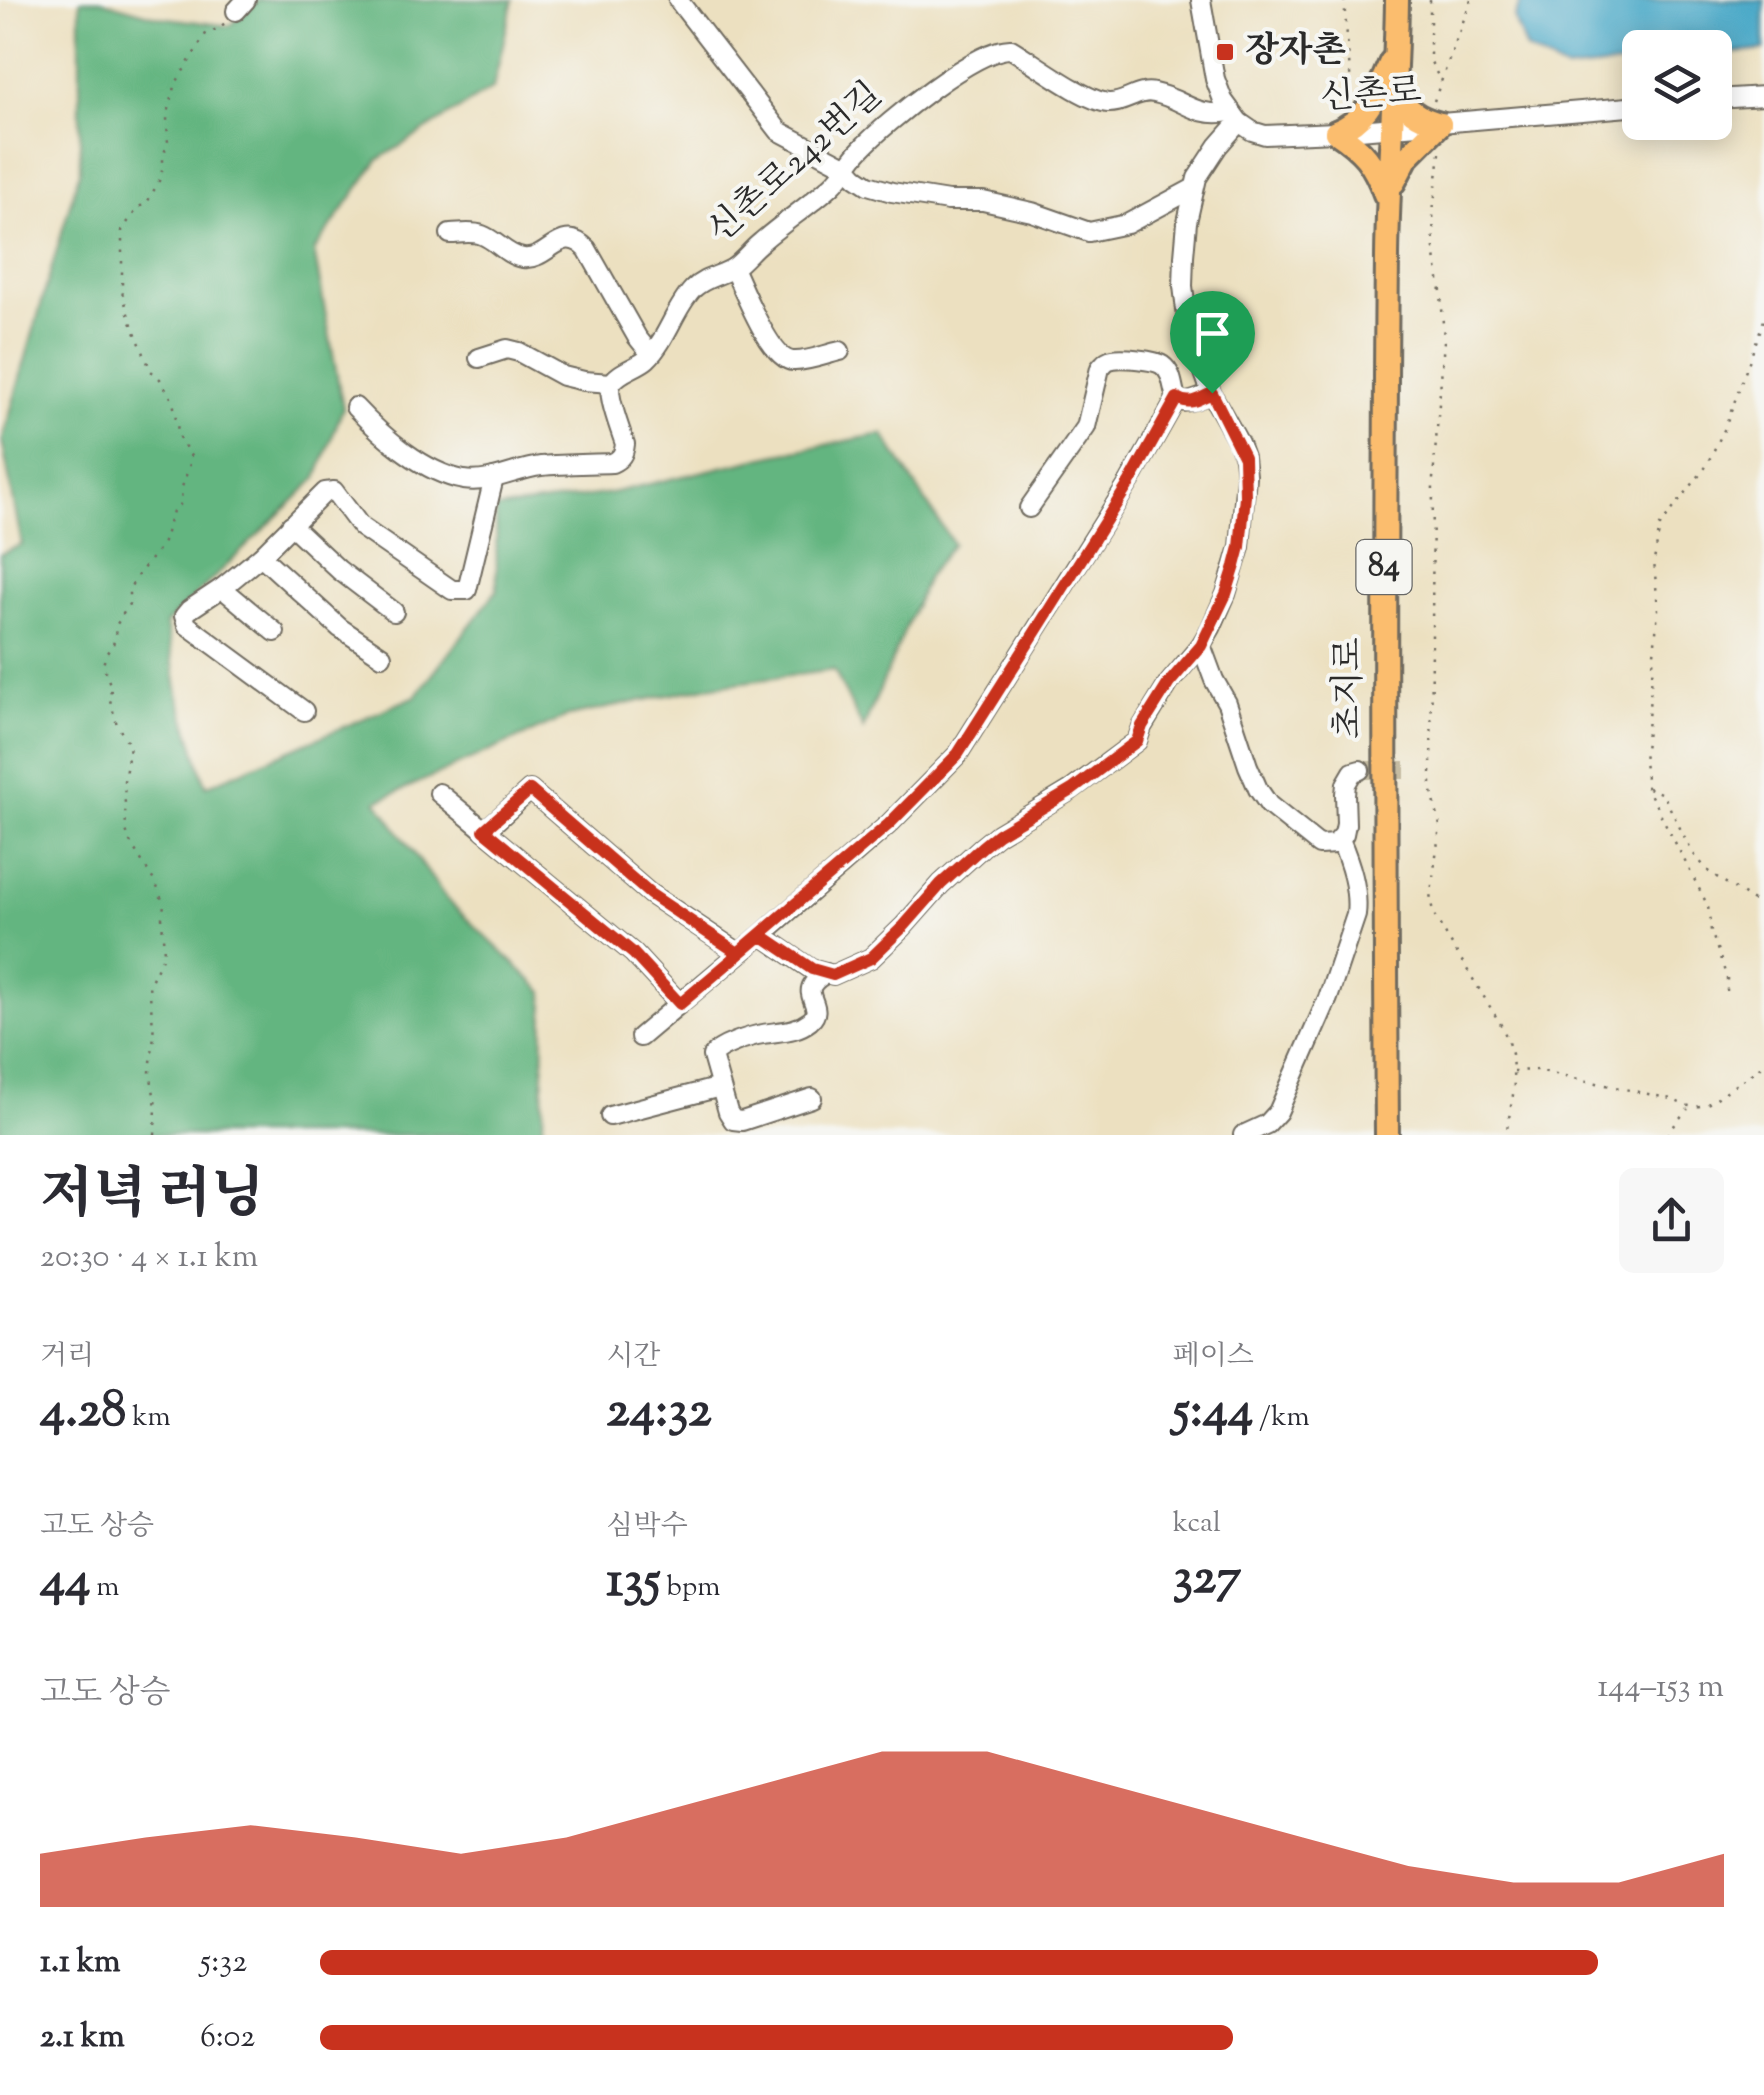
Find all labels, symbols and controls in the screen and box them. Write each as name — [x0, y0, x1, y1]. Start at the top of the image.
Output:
place label: 장자촌 — [1245, 27, 1347, 78]
map controls — [1622, 30, 1732, 140]
button: layers — [1622, 30, 1732, 140]
marker: 장자촌 — [1214, 41, 1236, 63]
street label: 신촌로 — [1319, 67, 1423, 125]
street label: 신촌로242번길 — [697, 72, 895, 256]
pin — [1170, 291, 1255, 394]
icon: arrive — [1185, 306, 1240, 361]
road number: 84 — [1356, 540, 1412, 594]
street label: 초지로 — [1325, 637, 1376, 739]
text: 저녁 러닝 — [40, 1158, 264, 1237]
button: share — [1619, 1168, 1724, 1273]
text: 20:30 · 4 × 1.1 km — [40, 1235, 258, 1281]
text: 거리 — [40, 1337, 94, 1377]
text: 시간 — [606, 1337, 660, 1377]
text: 페이스 — [1173, 1337, 1254, 1377]
text: 4.28 — [40, 1377, 126, 1449]
text: 24:32 — [606, 1377, 712, 1449]
text: 5:44 — [1173, 1377, 1253, 1449]
text: km — [126, 1398, 171, 1438]
text: /km — [1253, 1398, 1310, 1438]
text: kcal — [1173, 1504, 1221, 1544]
text: 고도 상승 — [40, 1507, 154, 1547]
text: 심박수 — [606, 1507, 687, 1547]
text: 327 — [1173, 1544, 1241, 1616]
text: 44 — [40, 1547, 90, 1619]
text: 135 — [606, 1547, 661, 1619]
text: m — [90, 1568, 120, 1608]
text: bpm — [661, 1568, 720, 1608]
text: 144–153 m — [1597, 1665, 1724, 1711]
text: 고도 상승 — [40, 1671, 170, 1717]
text: 1.1 km — [40, 1940, 121, 1986]
text: 5:32 — [200, 1940, 247, 1986]
text: 2.1 km — [40, 2015, 125, 2061]
text: 6:02 — [200, 2015, 255, 2061]

